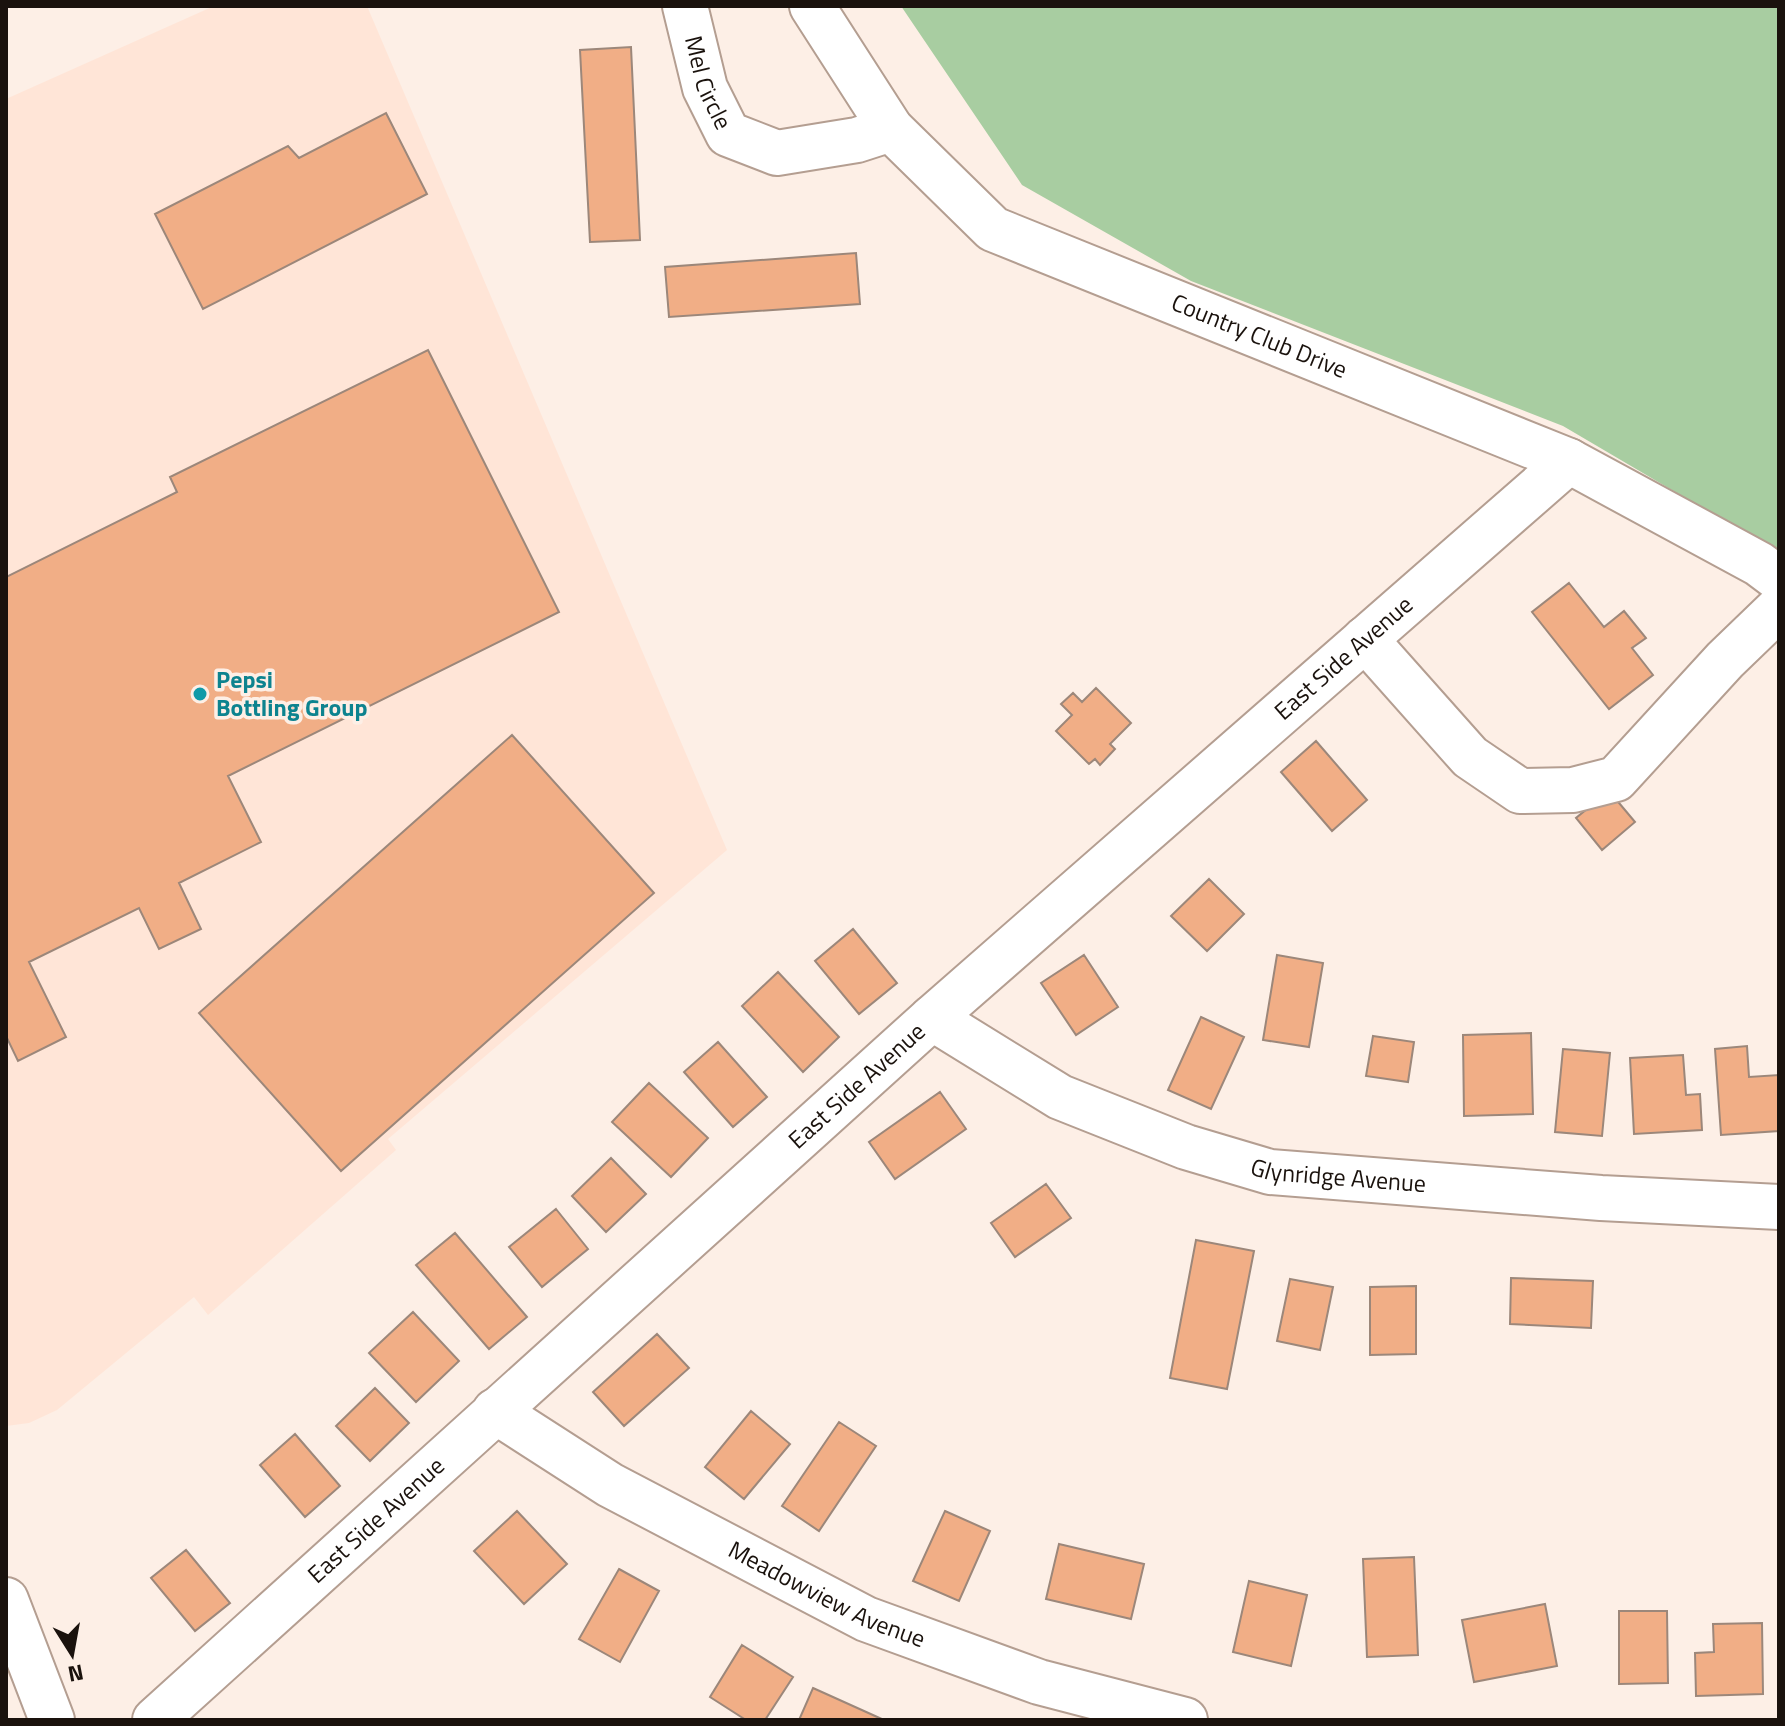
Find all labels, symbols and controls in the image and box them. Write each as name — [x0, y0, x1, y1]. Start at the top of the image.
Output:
street label: Mel Circle — [676, 32, 742, 135]
street label: Country Club Drive — [1166, 284, 1353, 387]
street label: East Side Avenue — [1266, 587, 1420, 728]
place label: Pepsi Bottling Group — [216, 661, 368, 725]
marker: Pepsi Bottling Group — [191, 685, 209, 703]
street label: East Side Avenue — [780, 1013, 933, 1157]
street label: Glynridge Avenue — [1246, 1148, 1427, 1201]
street label: East Side Avenue — [299, 1448, 452, 1591]
street label: Meadowview Avenue — [722, 1531, 931, 1656]
north arrow — [32, 1614, 112, 1694]
text: N — [65, 1655, 87, 1692]

